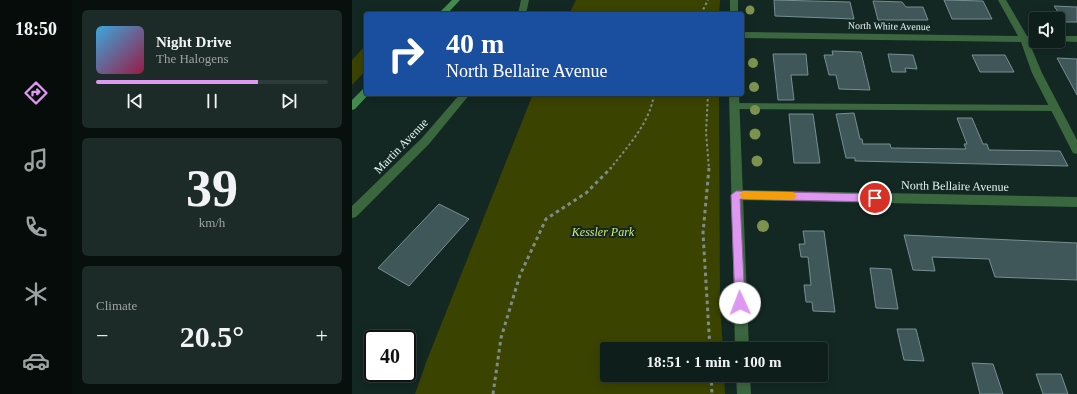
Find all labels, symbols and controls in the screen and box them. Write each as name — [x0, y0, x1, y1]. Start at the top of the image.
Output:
map controls — [1029, 12, 1065, 48]
button: sound — [1029, 12, 1065, 48]
text: 18:50 — [15, 19, 57, 39]
street label: North White Avenue — [848, 20, 931, 32]
icon: right — [380, 28, 432, 80]
text: 40 m — [446, 28, 504, 59]
text: Night Drive — [156, 34, 231, 50]
text: The Halogens — [156, 51, 229, 66]
text: North Bellaire Avenue — [446, 61, 608, 81]
icon: directions — [22, 79, 50, 107]
icon: previous — [124, 90, 146, 112]
icon: pause — [201, 90, 223, 112]
icon: next — [278, 90, 300, 112]
street label: Martin Avenue — [371, 115, 431, 177]
icon: music — [22, 146, 50, 174]
text: 39 — [186, 160, 238, 217]
street label: North Bellaire Avenue — [901, 178, 1009, 194]
pin — [858, 181, 892, 215]
icon: arrive — [864, 187, 886, 209]
icon: phone — [22, 213, 50, 241]
text: km/h — [199, 215, 225, 230]
park label: Kessler Park — [571, 225, 635, 239]
icon: climate — [22, 280, 50, 308]
position arrow — [719, 282, 761, 324]
text: Climate — [96, 298, 137, 313]
text: 20.5° — [180, 320, 244, 353]
text: − — [96, 323, 108, 348]
text: + — [316, 323, 328, 348]
speed limit sign: 40 — [364, 330, 416, 382]
icon: car — [22, 347, 50, 375]
text: 18:51 · 1 min · 100 m — [647, 354, 782, 370]

